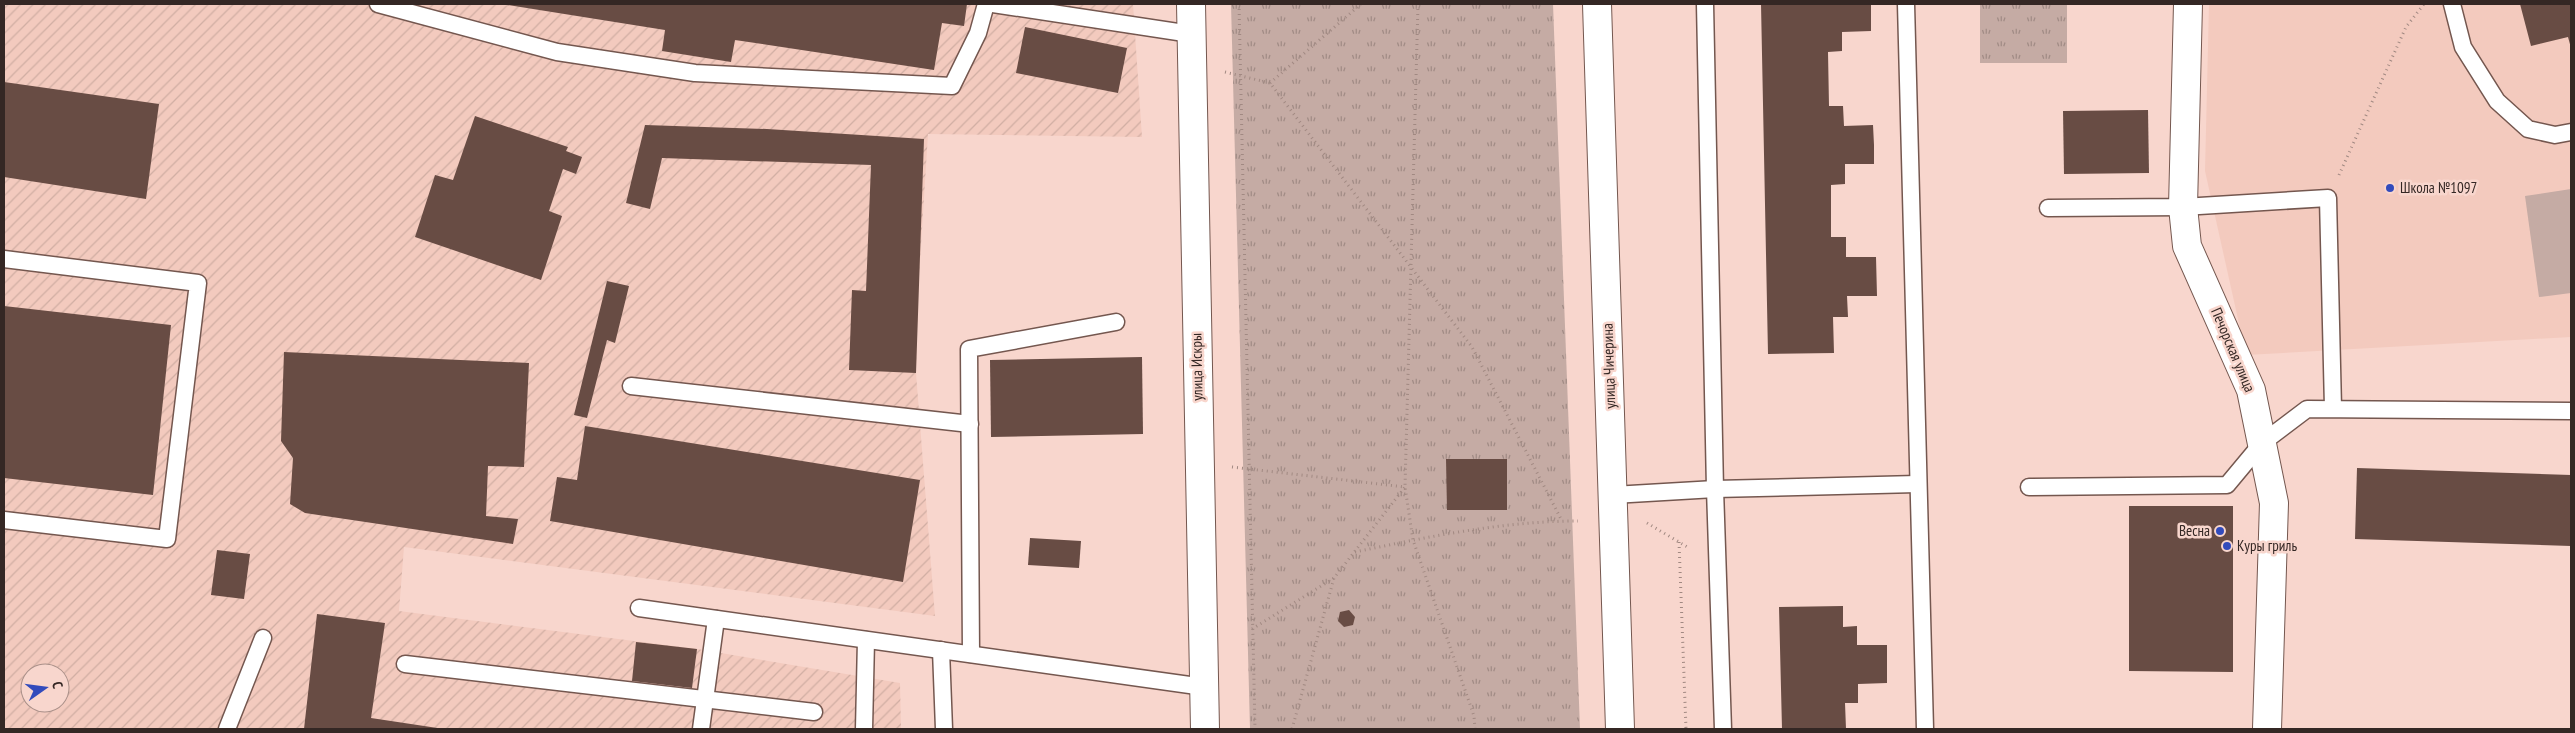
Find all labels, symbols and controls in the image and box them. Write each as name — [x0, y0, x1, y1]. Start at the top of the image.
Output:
place label: Школа №1097 — [2400, 178, 2477, 197]
marker: Школа №1097 — [2384, 182, 2396, 194]
street label: Печорская улица — [2207, 305, 2260, 395]
street label: улица Чичерина — [1598, 323, 1619, 409]
street label: улица Искры — [1186, 333, 1207, 401]
place label: Весна — [2179, 521, 2210, 540]
marker: Весна — [2214, 525, 2226, 537]
place label: Куры гриль — [2237, 536, 2297, 555]
marker: Куры гриль — [2221, 540, 2233, 552]
north arrow — [20, 663, 70, 713]
text: С — [48, 680, 67, 691]

